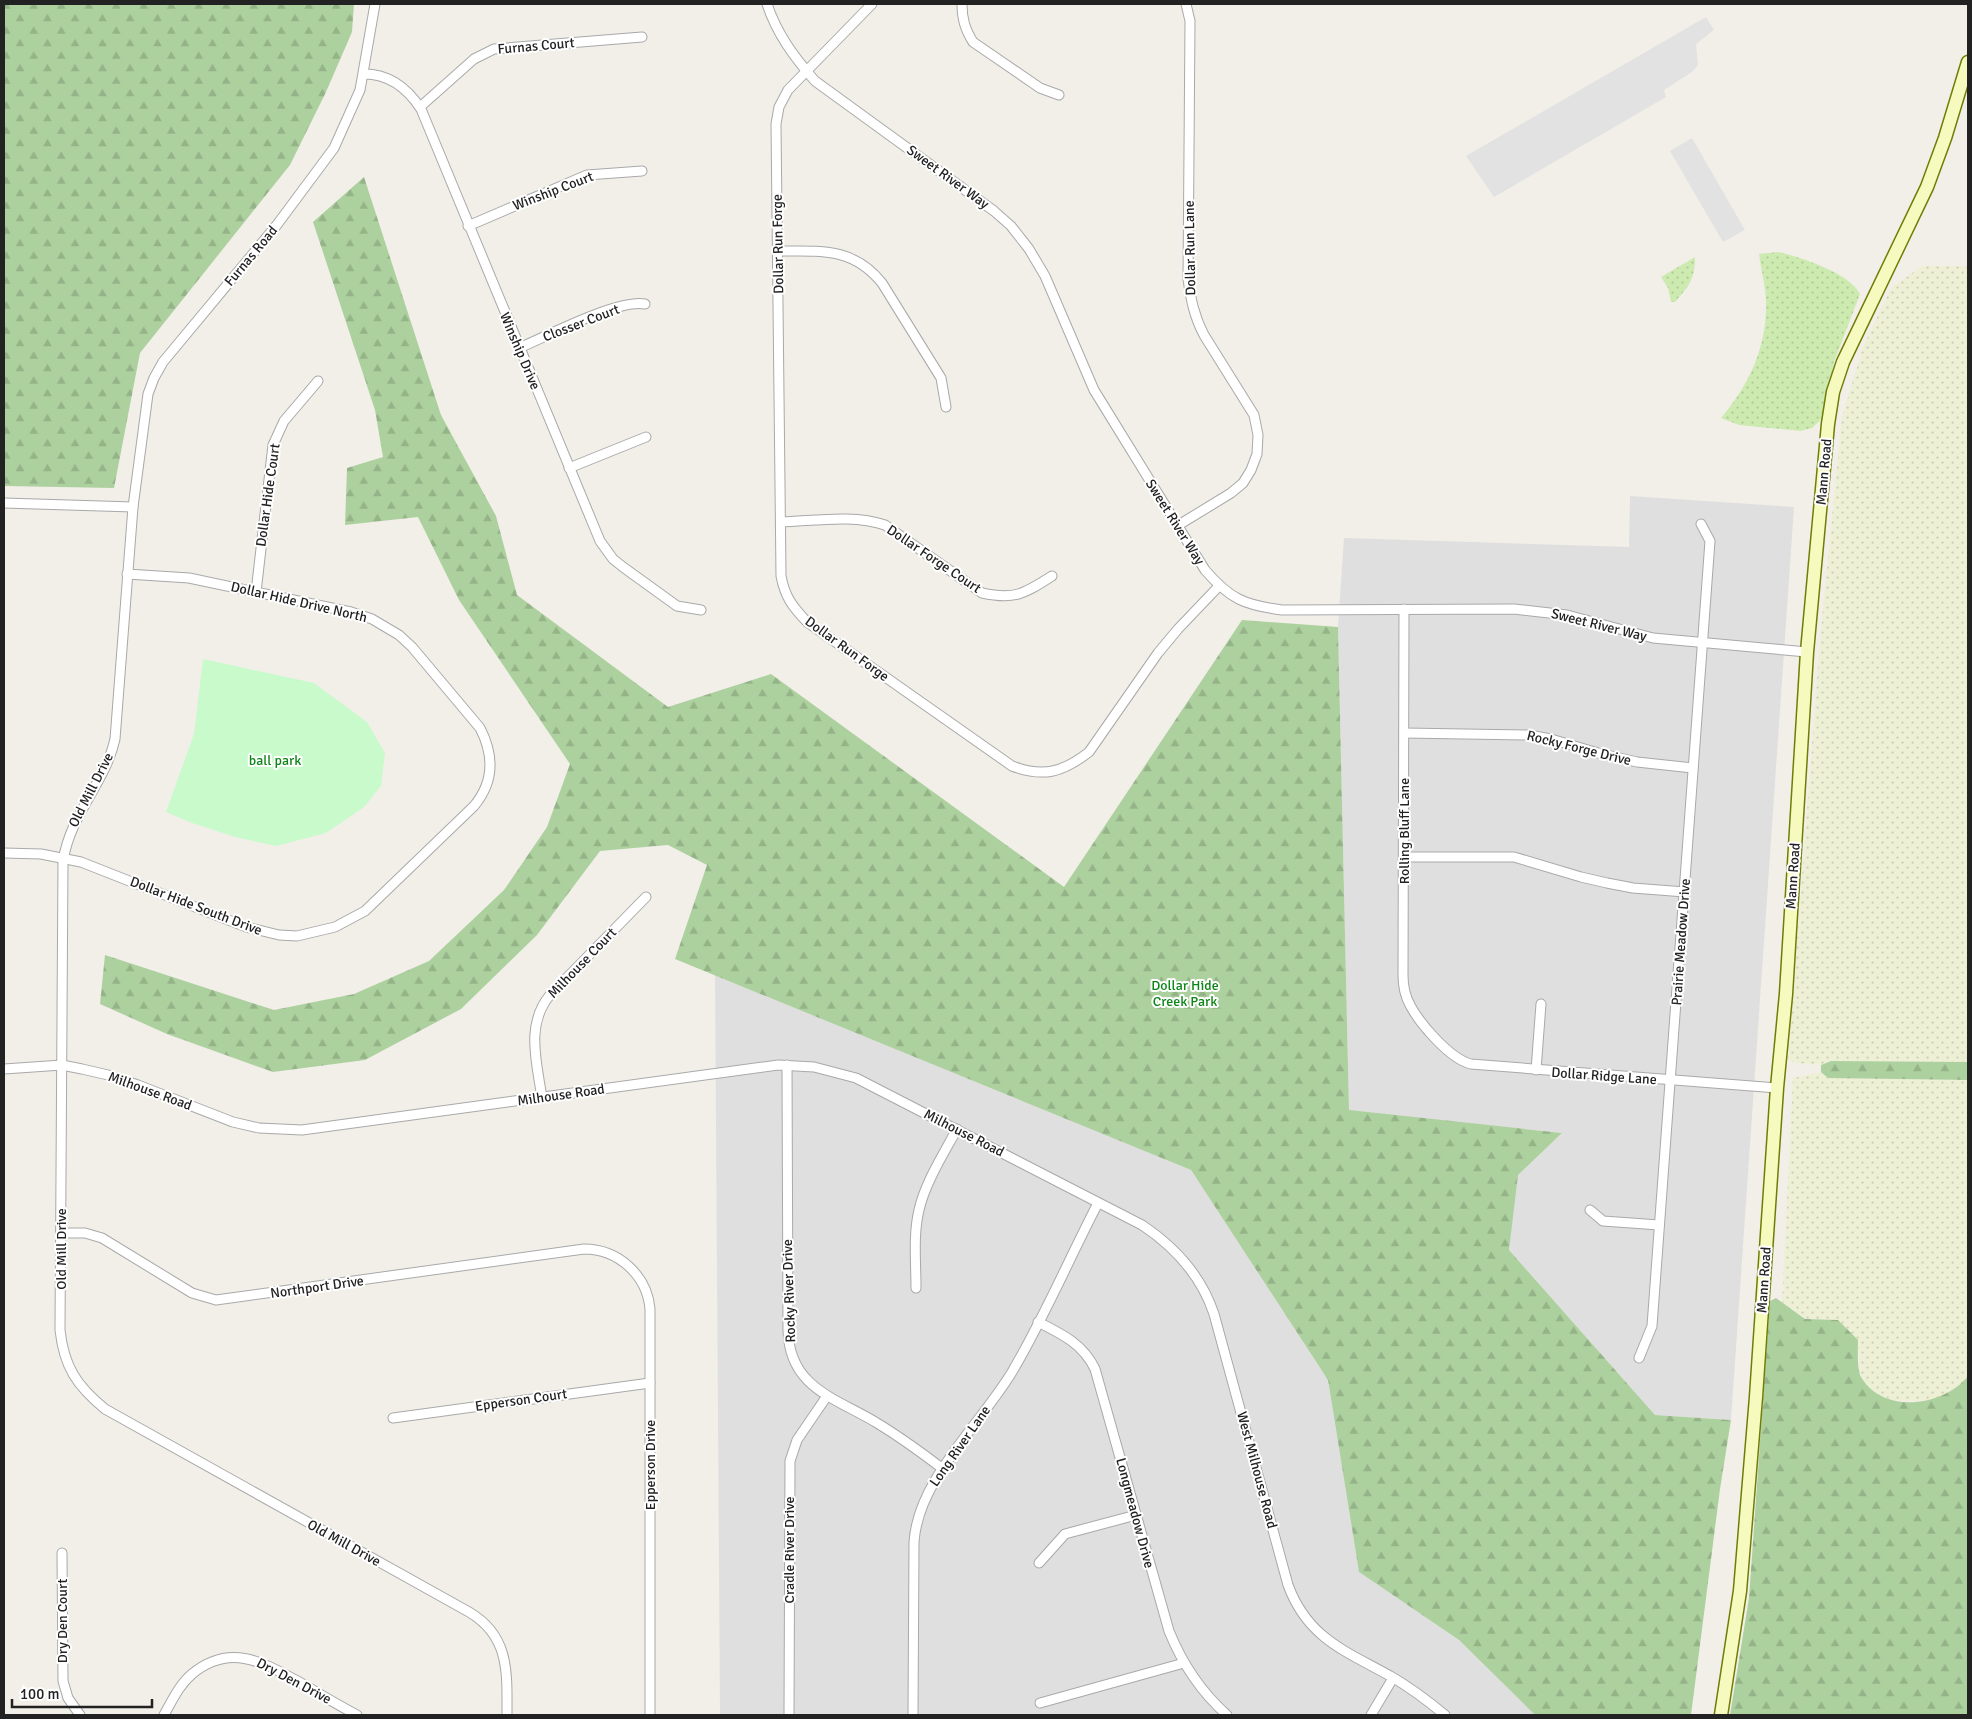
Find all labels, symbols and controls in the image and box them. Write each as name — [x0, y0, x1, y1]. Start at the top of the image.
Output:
street label: Furnas Court — [497, 34, 575, 58]
street label: Sweet River Way — [903, 141, 993, 213]
street label: Winship Court — [510, 168, 596, 214]
street label: Dollar Run Forge — [769, 194, 787, 294]
street label: Dollar Run Lane — [1181, 200, 1199, 296]
street label: Furnas Road — [221, 222, 281, 290]
street label: Closser Court — [540, 301, 622, 345]
street label: Winship Drive — [496, 310, 544, 392]
street label: Mann Road — [1813, 438, 1835, 506]
street label: Dollar Hide Court — [252, 442, 284, 548]
street label: Sweet River Way — [1142, 476, 1208, 568]
street label: Dollar Forge Court — [884, 521, 984, 597]
street label: Dollar Hide Drive North — [229, 578, 369, 626]
street label: Sweet River Way — [1549, 605, 1649, 645]
street label: Dollar Run Forge — [802, 613, 892, 685]
street label: Rocky Forge Drive — [1525, 727, 1633, 769]
street label: Old Mill Drive — [65, 750, 117, 830]
park label: ball park — [249, 752, 301, 769]
street label: Rolling Bluff Lane — [1396, 778, 1413, 884]
street label: Mann Road — [1782, 842, 1804, 910]
street label: Dollar Hide South Drive — [128, 873, 264, 939]
street label: Prairie Meadow Drive — [1668, 878, 1694, 1006]
street label: Milhouse Court — [544, 924, 620, 1002]
park label: Dollar Hide Creek Park — [1151, 977, 1219, 1010]
street label: Dollar Ridge Lane — [1551, 1064, 1657, 1088]
street label: Milhouse Road — [106, 1068, 194, 1114]
street label: Milhouse Road — [516, 1080, 606, 1110]
street label: Milhouse Road — [921, 1105, 1007, 1161]
street label: Old Mill Drive — [53, 1208, 70, 1290]
street label: Rocky River Drive — [779, 1239, 799, 1343]
street label: Mann Road — [1753, 1246, 1775, 1314]
street label: Northport Drive — [269, 1272, 365, 1302]
street label: Epperson Court — [474, 1385, 568, 1415]
street label: Long River Lane — [926, 1402, 994, 1490]
street label: West Milhouse Road — [1233, 1410, 1281, 1530]
street label: Epperson Drive — [642, 1420, 659, 1510]
street label: Longmeadow Drive — [1112, 1456, 1158, 1570]
street label: Cradle River Drive — [781, 1497, 798, 1603]
street label: Old Mill Drive — [304, 1516, 384, 1570]
street label: Dry Den Court — [54, 1579, 71, 1663]
street label: Dry Den Drive — [254, 1654, 334, 1708]
scale bar — [12, 1676, 152, 1708]
text: 100 m — [20, 1685, 60, 1703]

